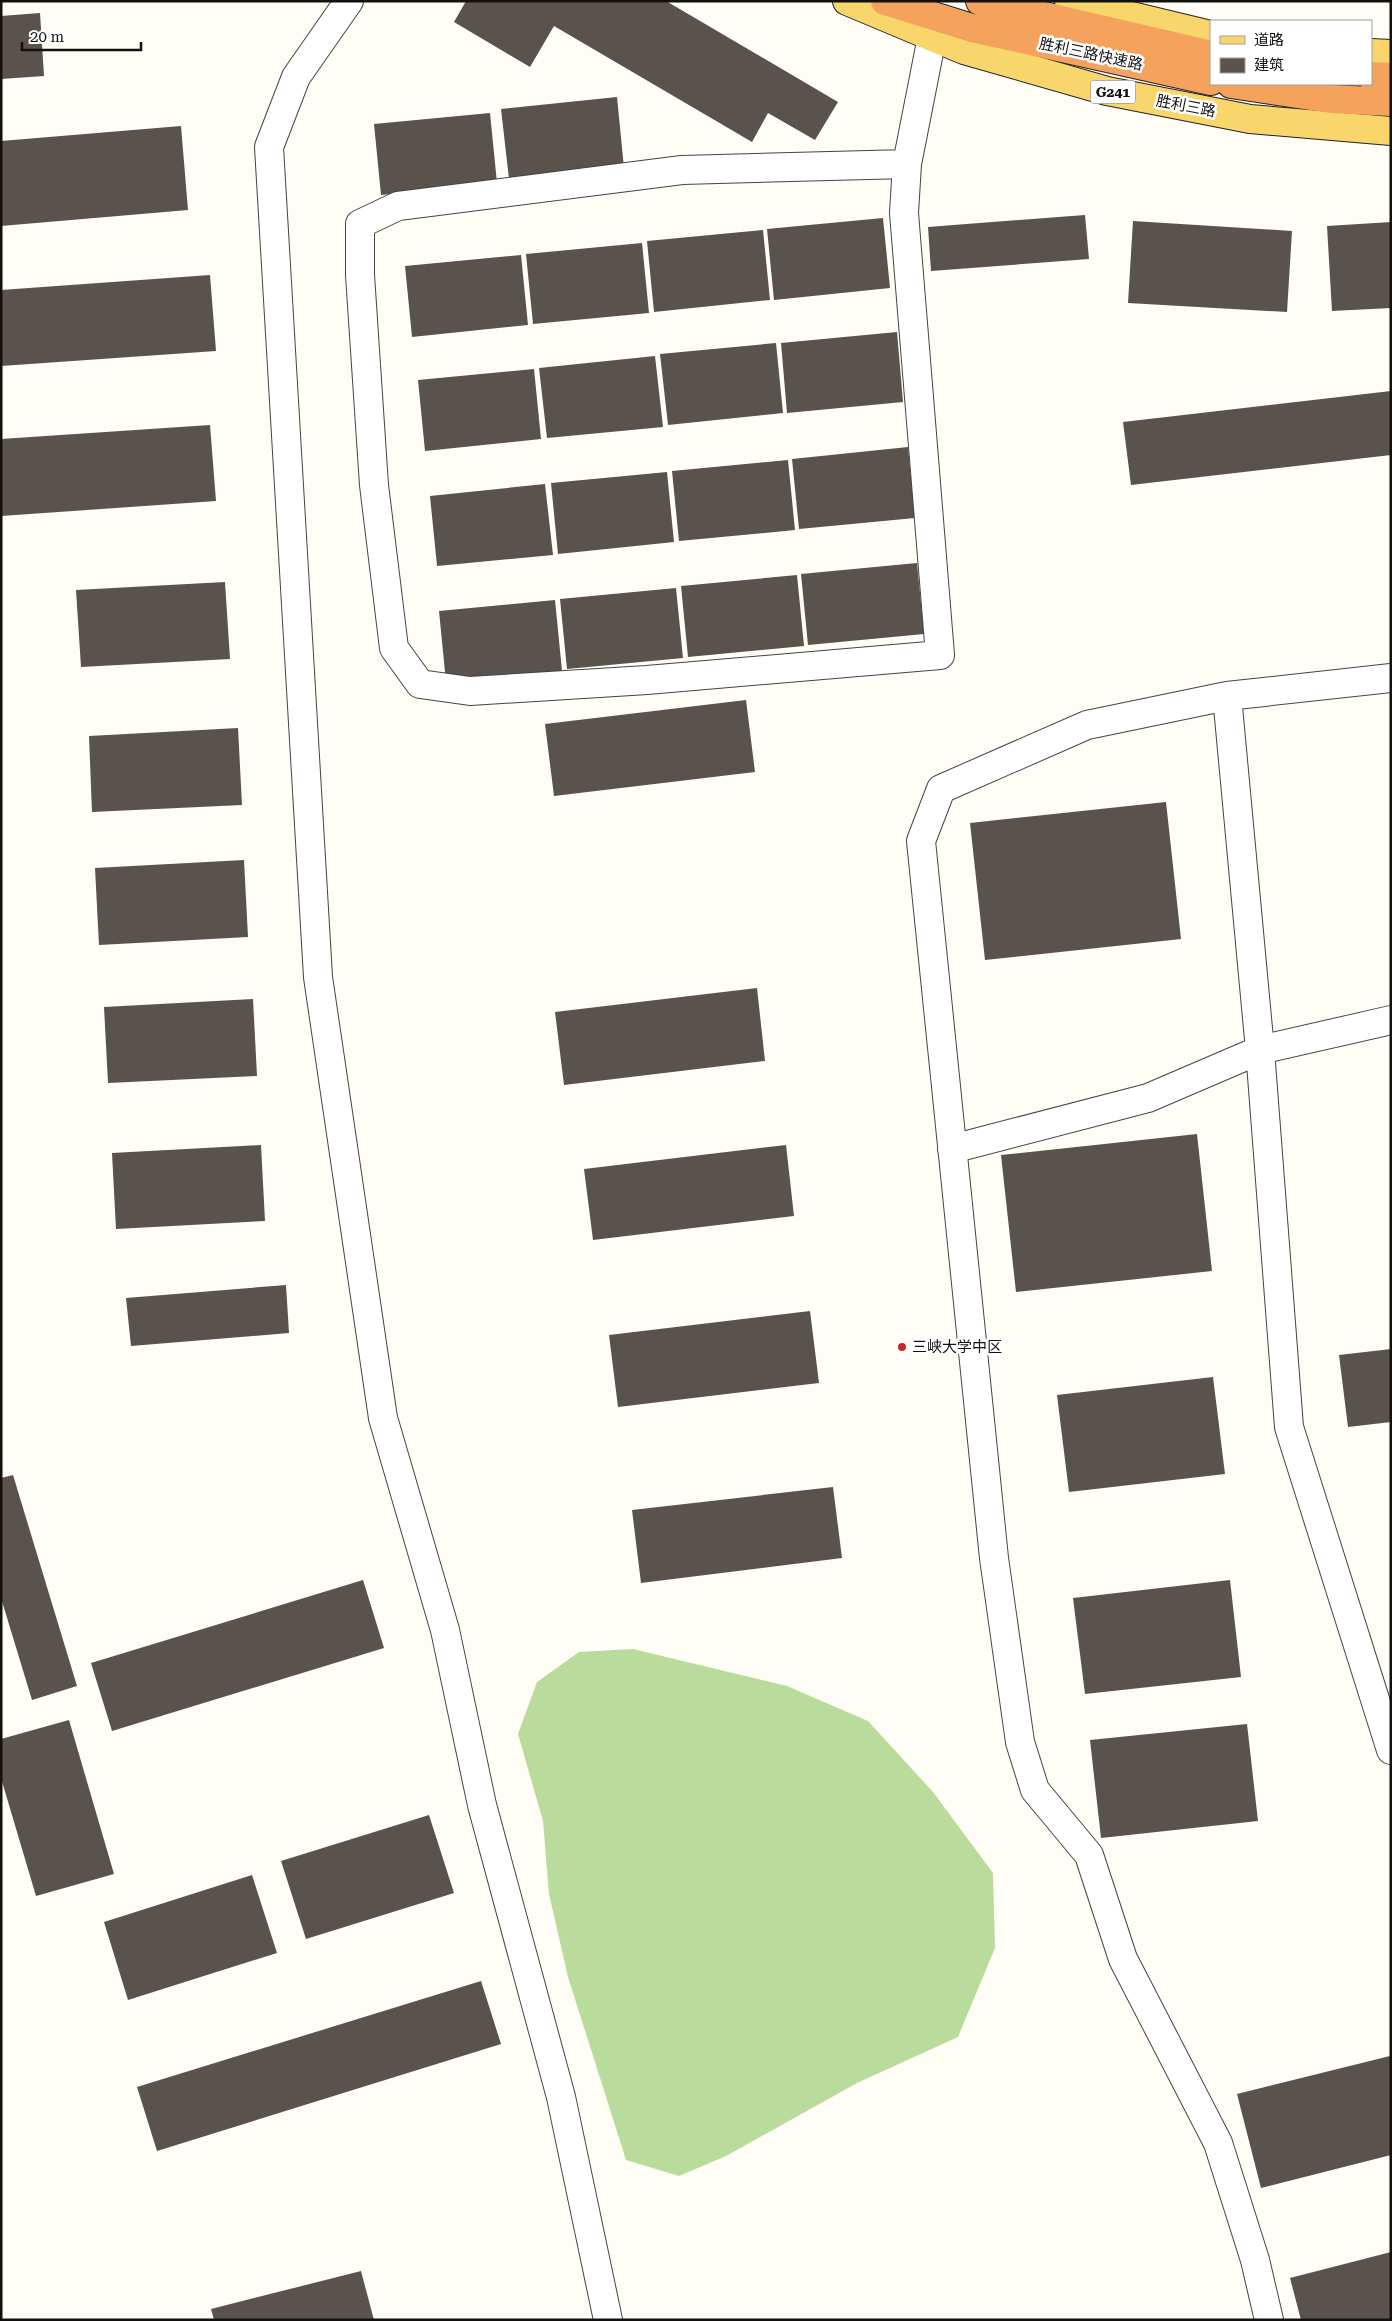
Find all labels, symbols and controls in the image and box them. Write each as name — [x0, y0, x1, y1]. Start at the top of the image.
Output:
scale bar — [22, 20, 141, 52]
legend — [1210, 20, 1372, 85]
text: 20 m — [30, 28, 65, 46]
text: 道路 — [1254, 31, 1284, 49]
street label: 胜利三路快速路 — [1038, 34, 1144, 74]
text: 建筑 — [1254, 56, 1284, 74]
road number: G241 — [1090, 80, 1136, 104]
street label: 胜利三路 — [1155, 91, 1217, 121]
place label: 三峡大学中区 — [912, 1338, 1002, 1356]
marker: 三峡大学中区 — [896, 1341, 908, 1353]

